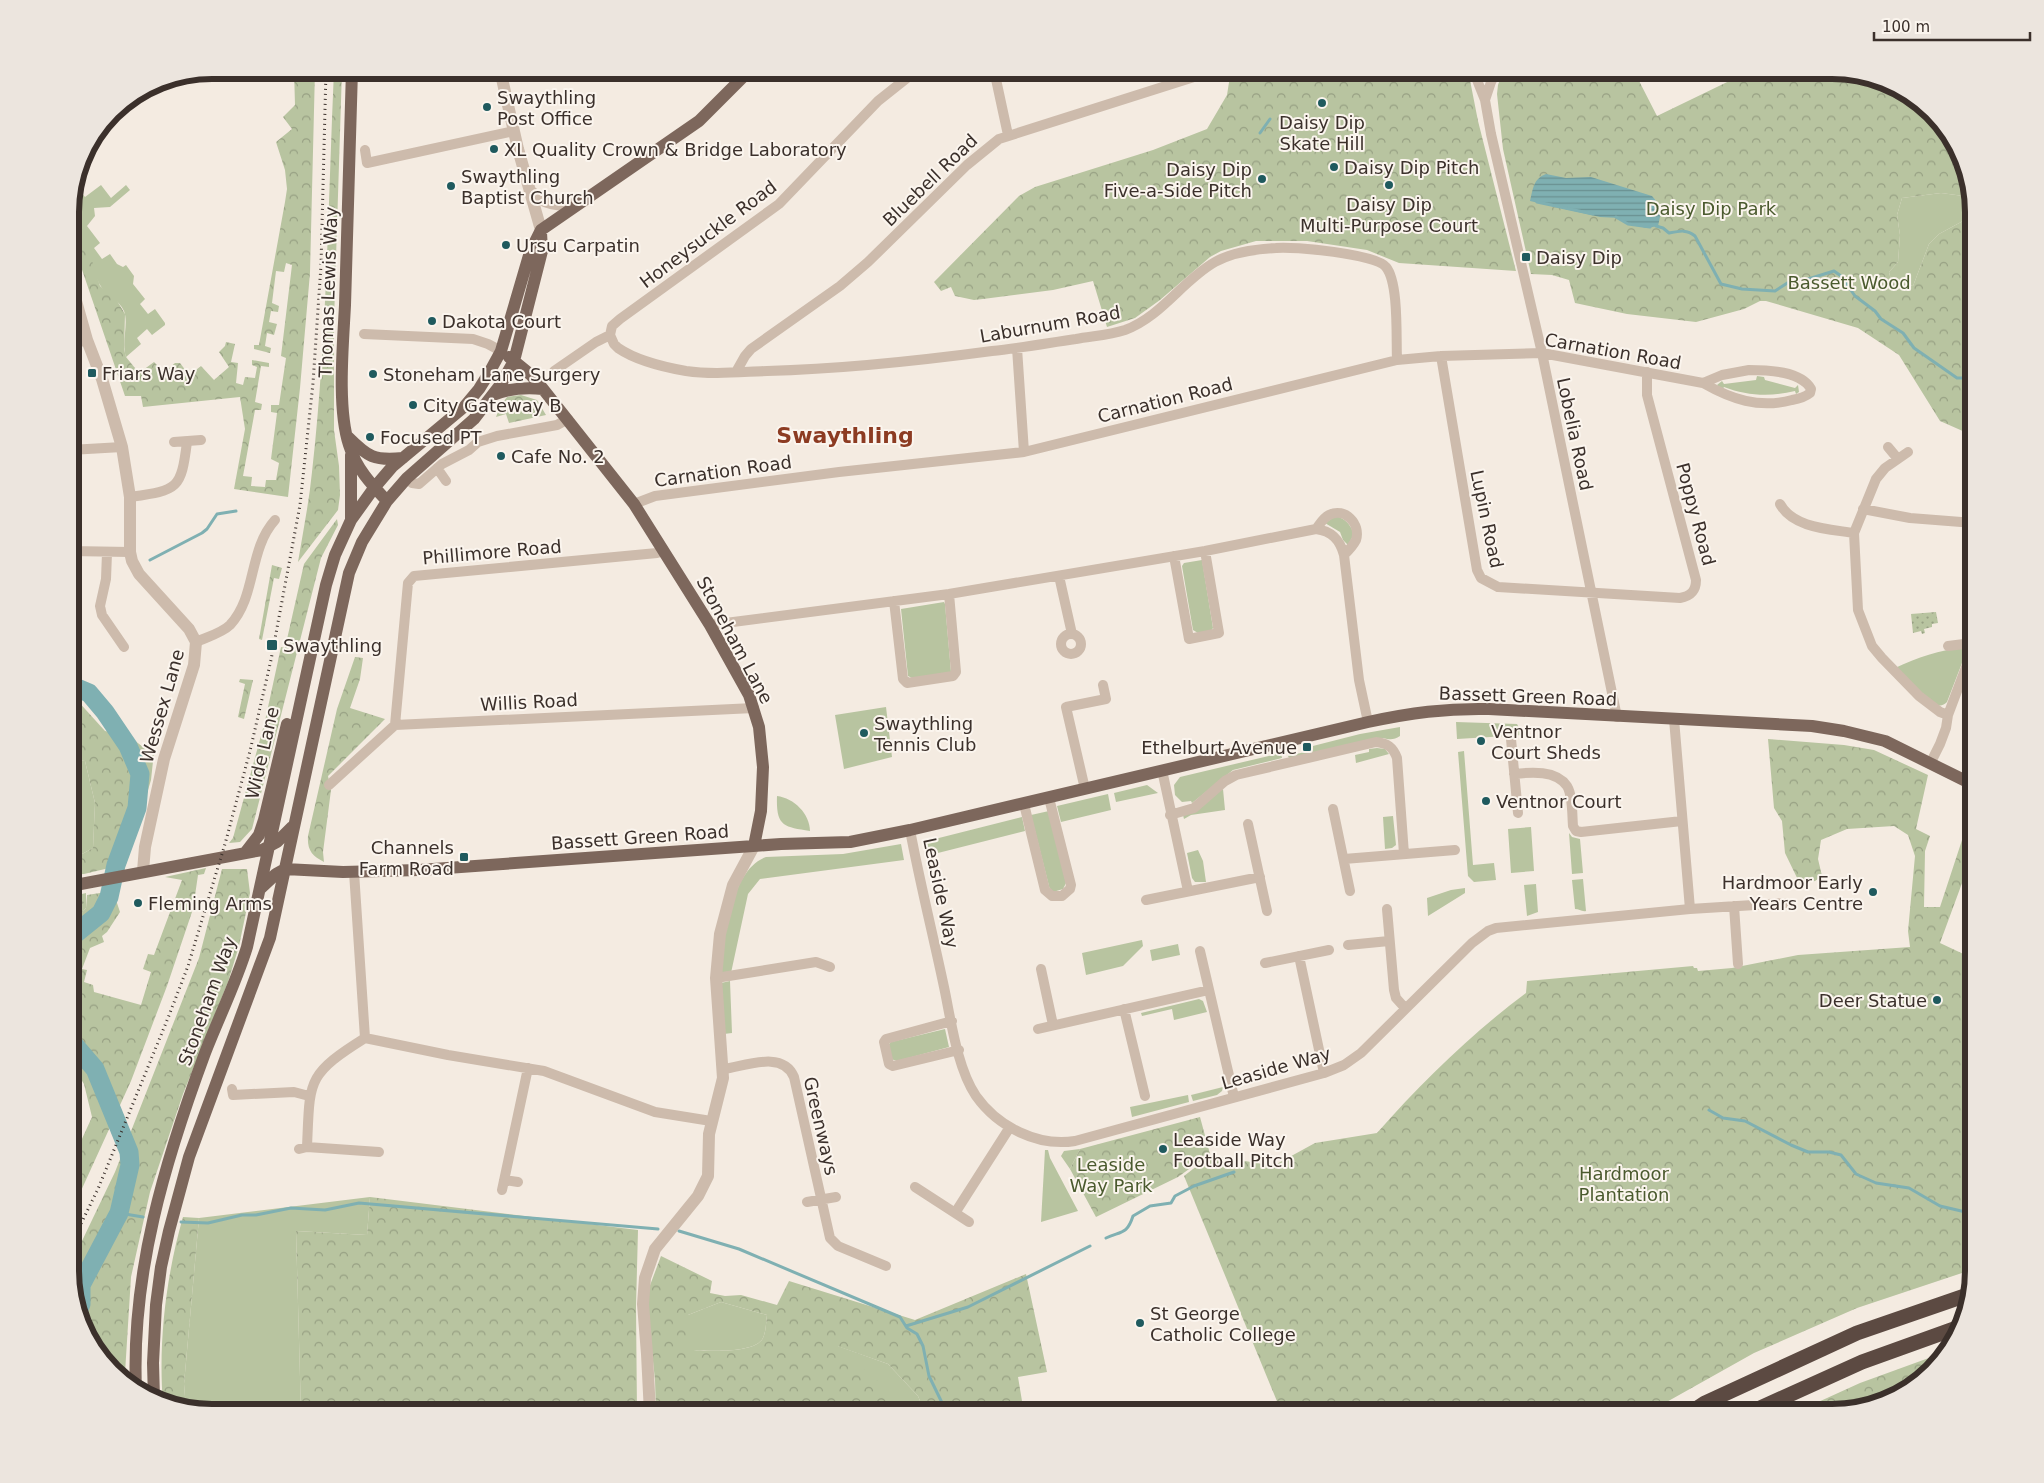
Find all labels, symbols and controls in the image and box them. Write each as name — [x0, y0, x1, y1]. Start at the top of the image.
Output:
scale bar — [1874, 10, 2030, 42]
text: 100 m — [1882, 18, 1930, 36]
place label: Swaythling Post Office — [497, 87, 596, 129]
marker: Daisy Dip Skate Hill — [1316, 97, 1328, 109]
marker: Swaythling Post Office — [481, 101, 493, 113]
place label: Daisy Dip Skate Hill — [1279, 112, 1365, 154]
street label: Bluebell Road — [878, 130, 982, 230]
place label: XL Quality Crown & Bridge Laboratory — [504, 139, 847, 160]
marker: XL Quality Crown & Bridge Laboratory — [488, 143, 500, 155]
place label: Daisy Dip Pitch — [1344, 157, 1479, 178]
place label: Daisy Dip Five-a-Side Pitch — [1104, 159, 1252, 201]
marker: Daisy Dip Pitch — [1328, 161, 1340, 173]
place label: Swaythling Baptist Church — [461, 166, 594, 208]
marker: Daisy Dip Five-a-Side Pitch — [1256, 173, 1268, 185]
street label: Honeysuckle Road — [635, 176, 781, 292]
marker: Daisy Dip Multi-Purpose Court — [1383, 179, 1395, 191]
marker: Swaythling Baptist Church — [445, 180, 457, 192]
place label: Daisy Dip Multi-Purpose Court — [1300, 194, 1478, 236]
park label: Daisy Dip Park — [1646, 198, 1777, 219]
street label: Thomas Lewis Way — [314, 206, 341, 379]
place label: Ursu Carpatin — [516, 235, 640, 256]
marker: Ursu Carpatin — [500, 239, 512, 251]
place label: Daisy Dip — [1536, 247, 1622, 268]
marker: Daisy Dip — [1520, 251, 1532, 263]
park label: Bassett Wood — [1787, 272, 1911, 293]
street label: Laburnum Road — [978, 301, 1122, 347]
place label: Dakota Court — [442, 311, 561, 332]
marker: Dakota Court — [426, 315, 438, 327]
street label: Carnation Road — [1543, 329, 1683, 373]
place label: Friars Way — [102, 363, 196, 384]
place label: Stoneham Lane Surgery — [383, 364, 601, 385]
marker: Friars Way — [86, 367, 98, 379]
marker: Stoneham Lane Surgery — [367, 368, 379, 380]
street label: Carnation Road — [1095, 373, 1235, 427]
street label: Lobelia Road — [1553, 375, 1597, 493]
place label: City Gateway B — [423, 395, 562, 416]
marker: City Gateway B — [407, 399, 419, 411]
district label: Swaythling — [776, 423, 914, 448]
place label: Focused PT — [380, 427, 482, 448]
marker: Focused PT — [364, 431, 376, 443]
place label: Cafe No. 2 — [511, 446, 605, 467]
marker: Cafe No. 2 — [495, 450, 507, 462]
street label: Carnation Road — [653, 451, 793, 491]
street label: Poppy Road — [1672, 460, 1720, 568]
street label: Lupin Road — [1466, 468, 1508, 570]
street label: Phillimore Road — [421, 535, 563, 569]
street label: Stoneham Lane — [693, 573, 777, 707]
place label: Swaythling — [283, 635, 382, 656]
marker: Swaythling — [265, 638, 279, 652]
street label: Wessex Lane — [136, 647, 188, 765]
street label: Bassett Green Road — [1438, 682, 1618, 710]
street label: Willis Road — [480, 689, 578, 715]
street label: Wide Lane — [241, 705, 283, 801]
place label: Swaythling Tennis Club — [873, 713, 976, 755]
place label: Ventnor Court Sheds — [1491, 721, 1601, 763]
marker: Swaythling Tennis Club — [858, 727, 870, 739]
marker: Ventnor Court Sheds — [1475, 735, 1487, 747]
place label: Ethelburt Avenue — [1141, 737, 1297, 758]
marker: Ethelburt Avenue — [1301, 741, 1313, 753]
place label: Ventnor Court — [1496, 791, 1621, 812]
marker: Ventnor Court — [1480, 795, 1492, 807]
street label: Bassett Green Road — [550, 820, 730, 854]
street label: Leaside Way — [919, 836, 963, 951]
place label: Channels Farm Road — [359, 837, 454, 879]
marker: Channels Farm Road — [458, 851, 470, 863]
place label: Hardmoor Early Years Centre — [1722, 872, 1863, 914]
marker: Hardmoor Early Years Centre — [1867, 886, 1879, 898]
place label: Fleming Arms — [148, 893, 272, 914]
marker: Fleming Arms — [132, 897, 144, 909]
street label: Stoneham Way — [174, 933, 240, 1068]
place label: Deer Statue — [1819, 990, 1927, 1011]
marker: Deer Statue — [1931, 994, 1943, 1006]
street label: Leaside Way — [1219, 1042, 1333, 1094]
street label: Greenways — [799, 1075, 843, 1177]
place label: Leaside Way Football Pitch — [1173, 1129, 1294, 1171]
marker: Leaside Way Football Pitch — [1157, 1143, 1169, 1155]
park label: Leaside Way Park — [1070, 1154, 1153, 1196]
park label: Hardmoor Plantation — [1579, 1163, 1670, 1205]
place label: St George Catholic College — [1150, 1303, 1296, 1345]
marker: St George Catholic College — [1134, 1317, 1146, 1329]

